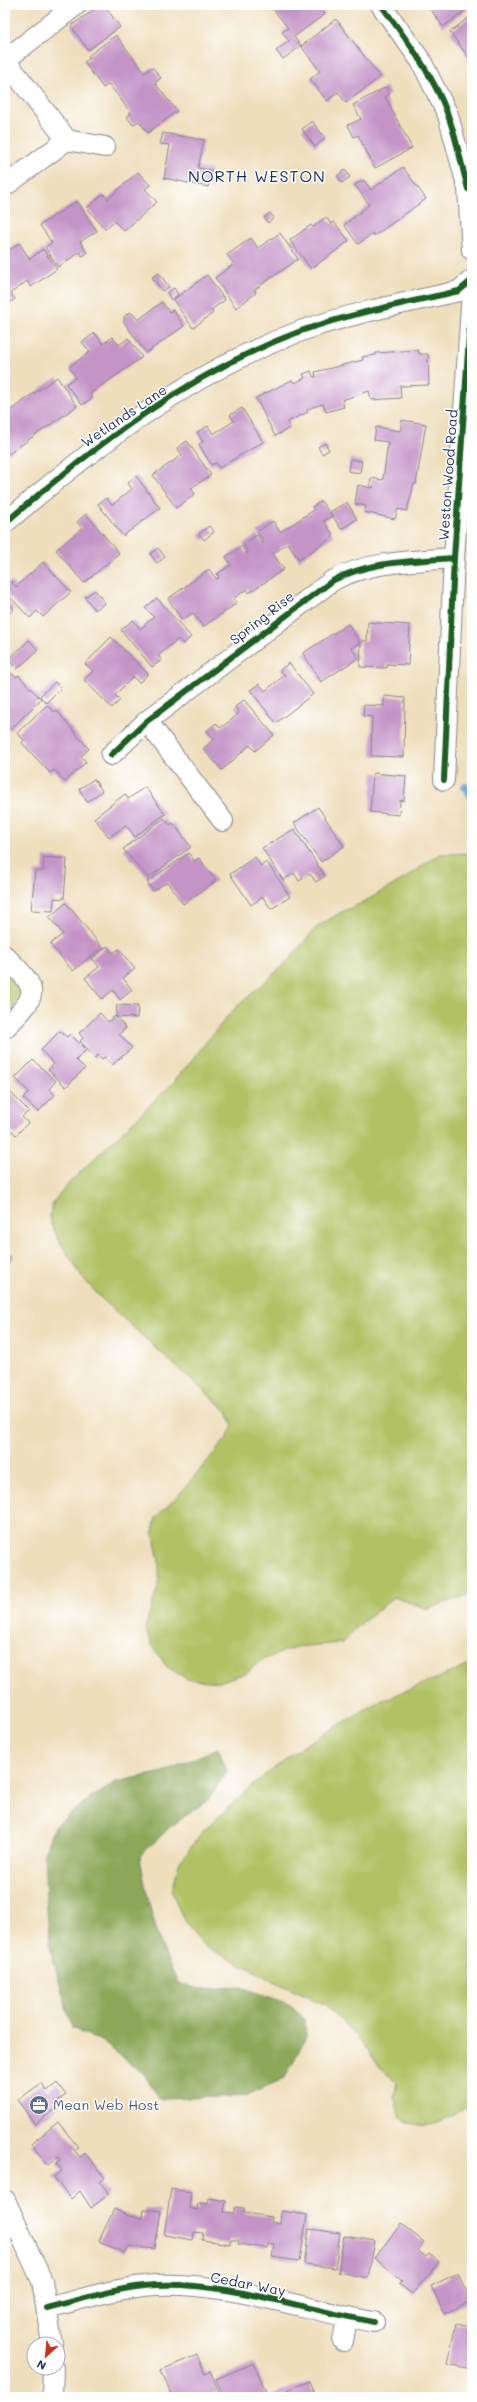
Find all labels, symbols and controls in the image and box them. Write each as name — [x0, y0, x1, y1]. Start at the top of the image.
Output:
district label: NORTH WESTON — [188, 165, 326, 186]
street label: Wetlands Lane — [77, 380, 170, 451]
street label: Weston Wood Road — [433, 409, 462, 541]
street label: Spring Rise — [226, 586, 298, 649]
office icon: Mean Web Host — [28, 2094, 50, 2116]
place label: Mean Web Host — [53, 2095, 159, 2114]
street label: Cedar Way — [209, 2267, 287, 2300]
north arrow — [26, 2336, 66, 2376]
text: N — [34, 2357, 48, 2374]

